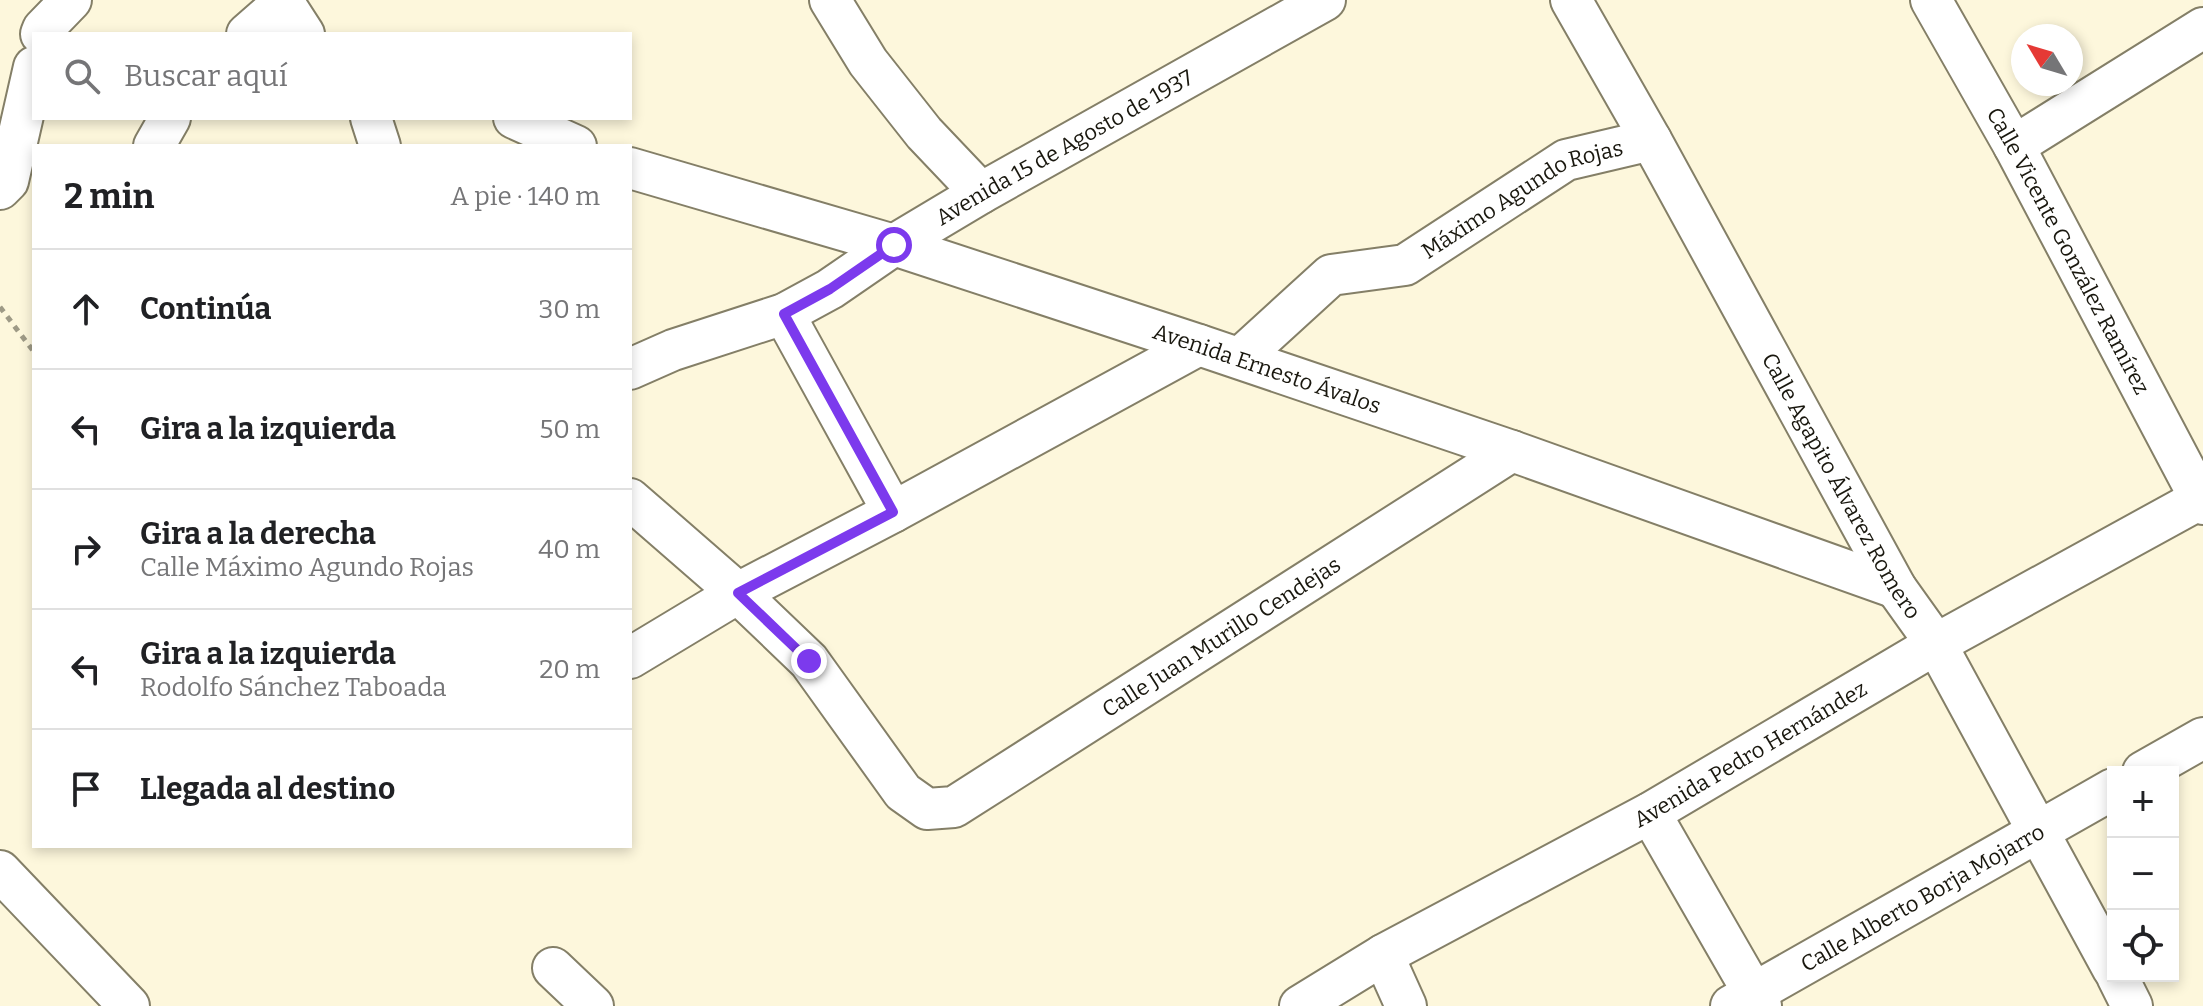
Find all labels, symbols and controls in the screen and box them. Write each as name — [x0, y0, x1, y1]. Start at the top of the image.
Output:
north arrow — [2011, 24, 2083, 96]
search box — [32, 32, 632, 120]
icon: search — [60, 54, 104, 98]
text: Buscar aquí — [124, 58, 288, 94]
street label: Avenida 15 de Agosto de 1937 — [931, 64, 1198, 231]
street label: Calle Vicente González Ramírez — [1981, 103, 2156, 399]
street label: Máximo Agundo Rojas — [1417, 134, 1626, 265]
text: 2 min — [64, 176, 154, 217]
text: A pie · 140 m — [451, 181, 600, 212]
route start — [876, 227, 912, 263]
icon: ahead — [64, 287, 108, 331]
text: Continúa — [140, 291, 271, 327]
text: 30 m — [539, 294, 600, 325]
street label: Avenida Ernesto Ávalos — [1150, 318, 1385, 420]
street label: Calle Agapito Álvarez Romero — [1756, 348, 1927, 624]
icon: left — [64, 407, 108, 451]
text: Gira a la izquierda — [140, 411, 396, 447]
text: 50 m — [539, 414, 600, 445]
text: Gira a la derecha — [140, 516, 376, 552]
icon: right — [64, 527, 108, 571]
text: 40 m — [538, 534, 600, 565]
street label: Calle Juan Murillo Cendejas — [1097, 551, 1346, 723]
text: Calle Máximo Agundo Rojas — [140, 552, 474, 583]
text: Gira a la izquierda — [140, 636, 396, 672]
route end — [791, 643, 827, 679]
icon: left — [64, 647, 108, 691]
text: 20 m — [539, 654, 600, 685]
text: Rodolfo Sánchez Taboada — [140, 672, 446, 703]
street label: Avenida Pedro Hernández — [1629, 675, 1872, 833]
map controls — [2107, 766, 2179, 982]
button: + — [2107, 766, 2179, 838]
icon: arrive — [64, 767, 108, 811]
text: Llegada al destino — [140, 771, 395, 807]
street label: Calle Alberto Borja Mojarro — [1796, 818, 2049, 978]
button: − — [2107, 838, 2179, 910]
button: locate — [2107, 910, 2179, 982]

